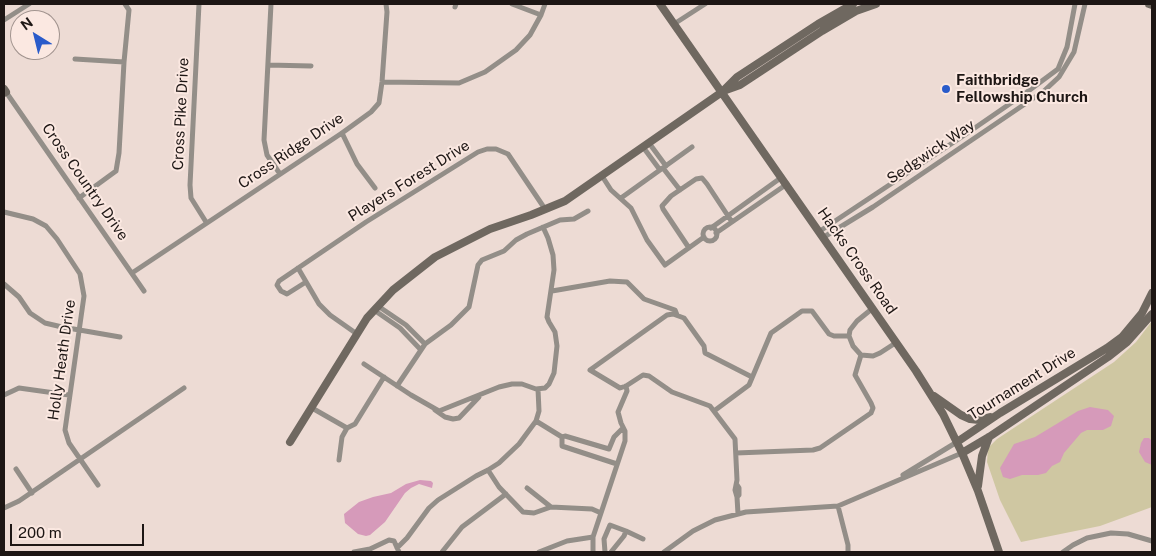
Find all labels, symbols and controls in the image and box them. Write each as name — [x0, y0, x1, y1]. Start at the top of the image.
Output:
north arrow — [10, 10, 60, 60]
text: N — [18, 14, 36, 33]
street label: Cross Pike Drive — [169, 57, 193, 171]
place label: Faithbridge Fellowship Church — [956, 71, 1088, 106]
marker: Faithbridge Fellowship Church — [940, 83, 952, 95]
street label: Cross Ridge Drive — [235, 109, 347, 193]
street label: Sedgwick Way — [884, 116, 978, 188]
street label: Cross Country Drive — [38, 120, 132, 244]
street label: Players Forest Drive — [345, 136, 473, 226]
street label: Hacks Cross Road — [813, 204, 901, 318]
street label: Holly Heath Drive — [45, 298, 79, 422]
street label: Tournament Drive — [965, 344, 1079, 424]
scale bar — [12, 514, 146, 546]
text: 200 m — [18, 524, 62, 541]

